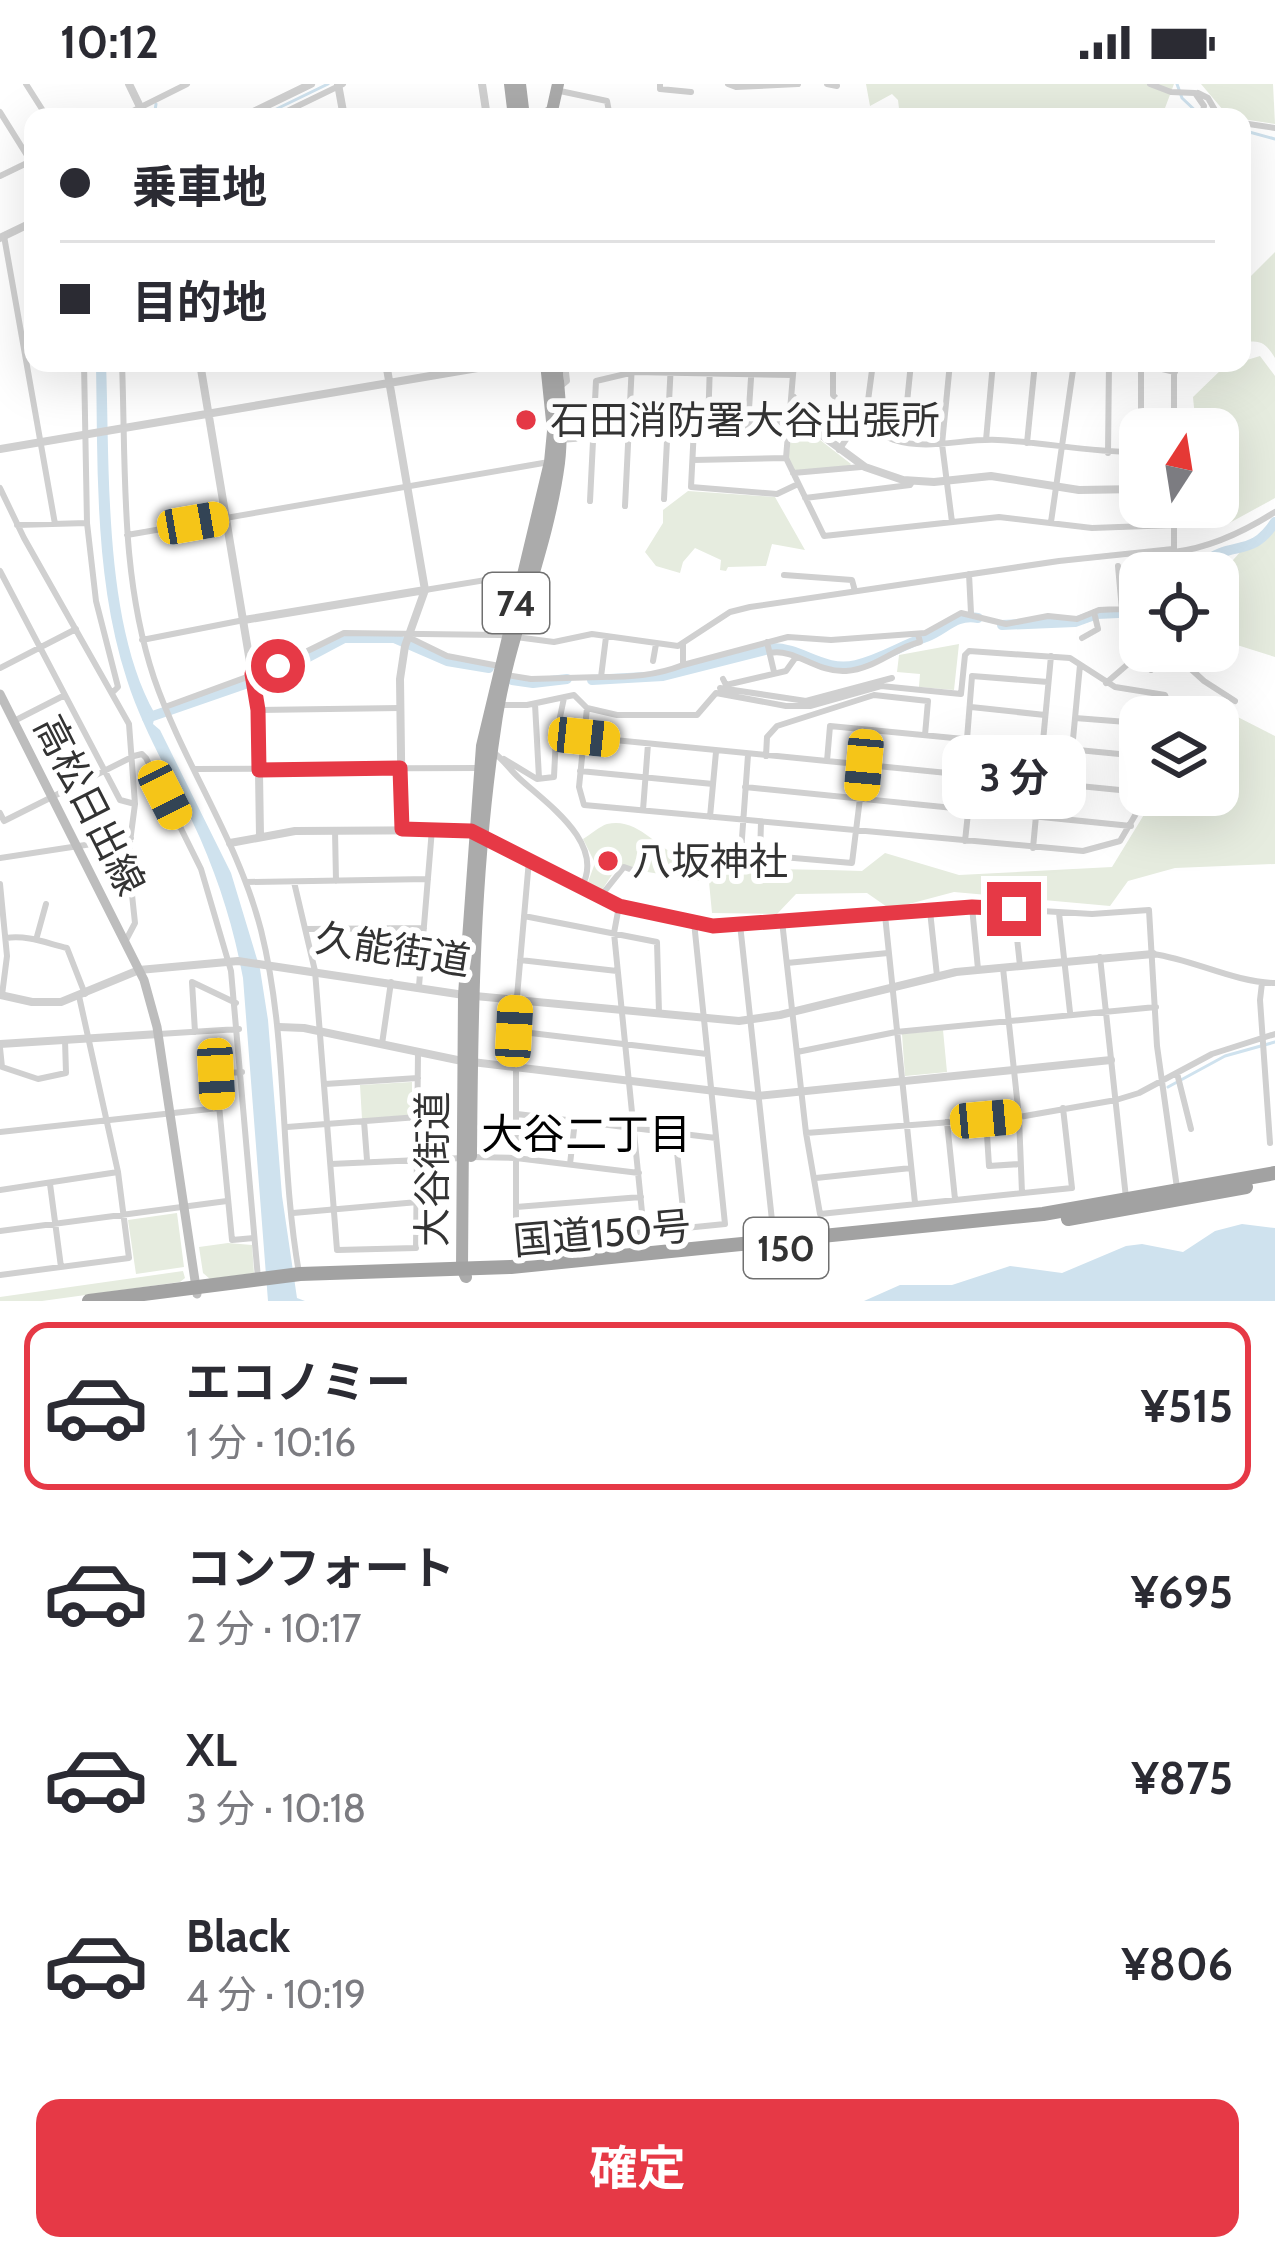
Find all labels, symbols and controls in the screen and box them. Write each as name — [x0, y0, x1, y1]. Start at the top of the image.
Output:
text: 10:12 — [60, 15, 159, 69]
text: 乗車地 — [132, 160, 267, 214]
text: 目的地 — [132, 275, 267, 329]
place label: 石田消防署大谷出張所 — [550, 396, 940, 444]
marker: 石田消防署大谷出張所 — [513, 407, 539, 433]
north arrow — [1119, 408, 1239, 528]
map controls — [1119, 408, 1239, 816]
car — [154, 499, 232, 547]
button: locate — [1119, 552, 1239, 672]
road number: 74 — [483, 573, 549, 633]
route start — [251, 639, 305, 693]
button: layers — [1119, 696, 1239, 816]
street label: 高松日出線 — [24, 707, 156, 903]
car — [546, 715, 622, 759]
car — [843, 728, 885, 802]
callout: 3 分 — [942, 735, 1086, 819]
text: 3 分 — [980, 753, 1048, 801]
car — [133, 755, 197, 835]
place label: 八坂神社 — [632, 837, 788, 885]
marker: 八坂神社 — [595, 848, 621, 874]
route end — [987, 882, 1041, 936]
street label: 久能街道 — [312, 913, 474, 985]
car — [494, 994, 534, 1068]
car — [196, 1037, 236, 1111]
street label: 大谷街道 — [408, 1091, 456, 1247]
car — [949, 1098, 1023, 1140]
district label: 大谷二丁目 — [481, 1108, 691, 1160]
street label: 国道150号 — [511, 1201, 693, 1265]
road number: 150 — [744, 1218, 828, 1278]
icon: car — [42, 1352, 150, 1460]
text: エコノミー — [186, 1355, 411, 1409]
text: ¥515 — [1141, 1379, 1233, 1433]
text: 1 分 · 10:16 — [186, 1418, 356, 1466]
icon: car — [42, 1538, 150, 1646]
text: コンフォート — [186, 1541, 455, 1595]
text: ¥695 — [1131, 1565, 1233, 1619]
text: 2 分 · 10:17 — [186, 1604, 361, 1652]
text: XL — [186, 1723, 237, 1777]
icon: car — [42, 1724, 150, 1832]
text: ¥875 — [1132, 1751, 1233, 1805]
text: 3 分 · 10:18 — [186, 1784, 366, 1832]
text: Black — [186, 1909, 290, 1963]
icon: car — [42, 1910, 150, 2018]
text: ¥806 — [1122, 1937, 1233, 1991]
text: 4 分 · 10:19 — [186, 1970, 366, 2018]
button: 確定 — [36, 2099, 1239, 2237]

